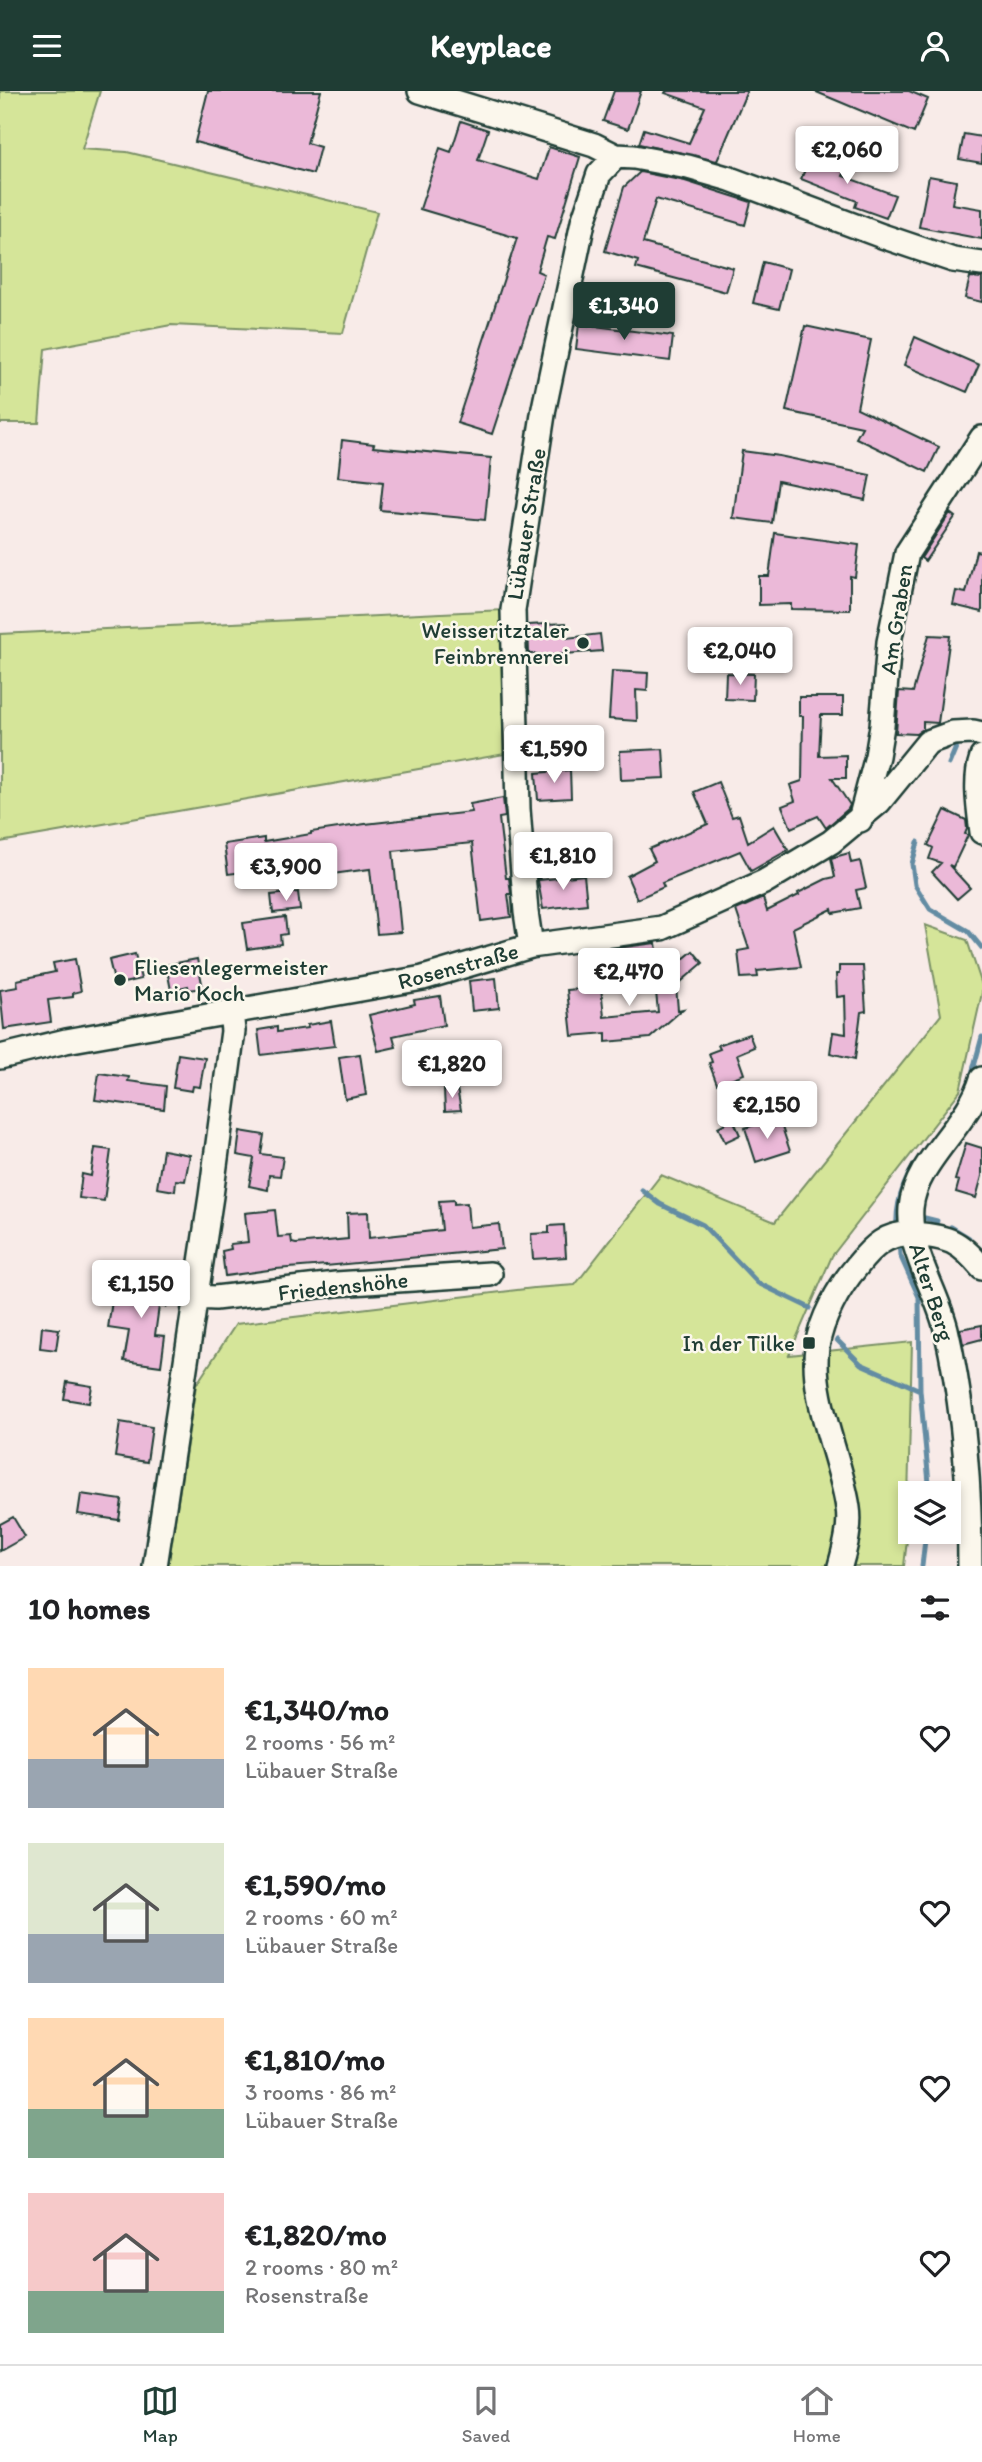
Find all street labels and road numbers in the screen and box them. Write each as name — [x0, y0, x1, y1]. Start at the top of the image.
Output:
street label: Lübauer Straße — [500, 446, 552, 602]
street label: Am Graben — [873, 562, 919, 676]
street label: Rosenstraße — [395, 936, 521, 996]
street label: Alter Berg — [903, 1239, 961, 1345]
street label: Friedenshöhe — [276, 1265, 410, 1307]

